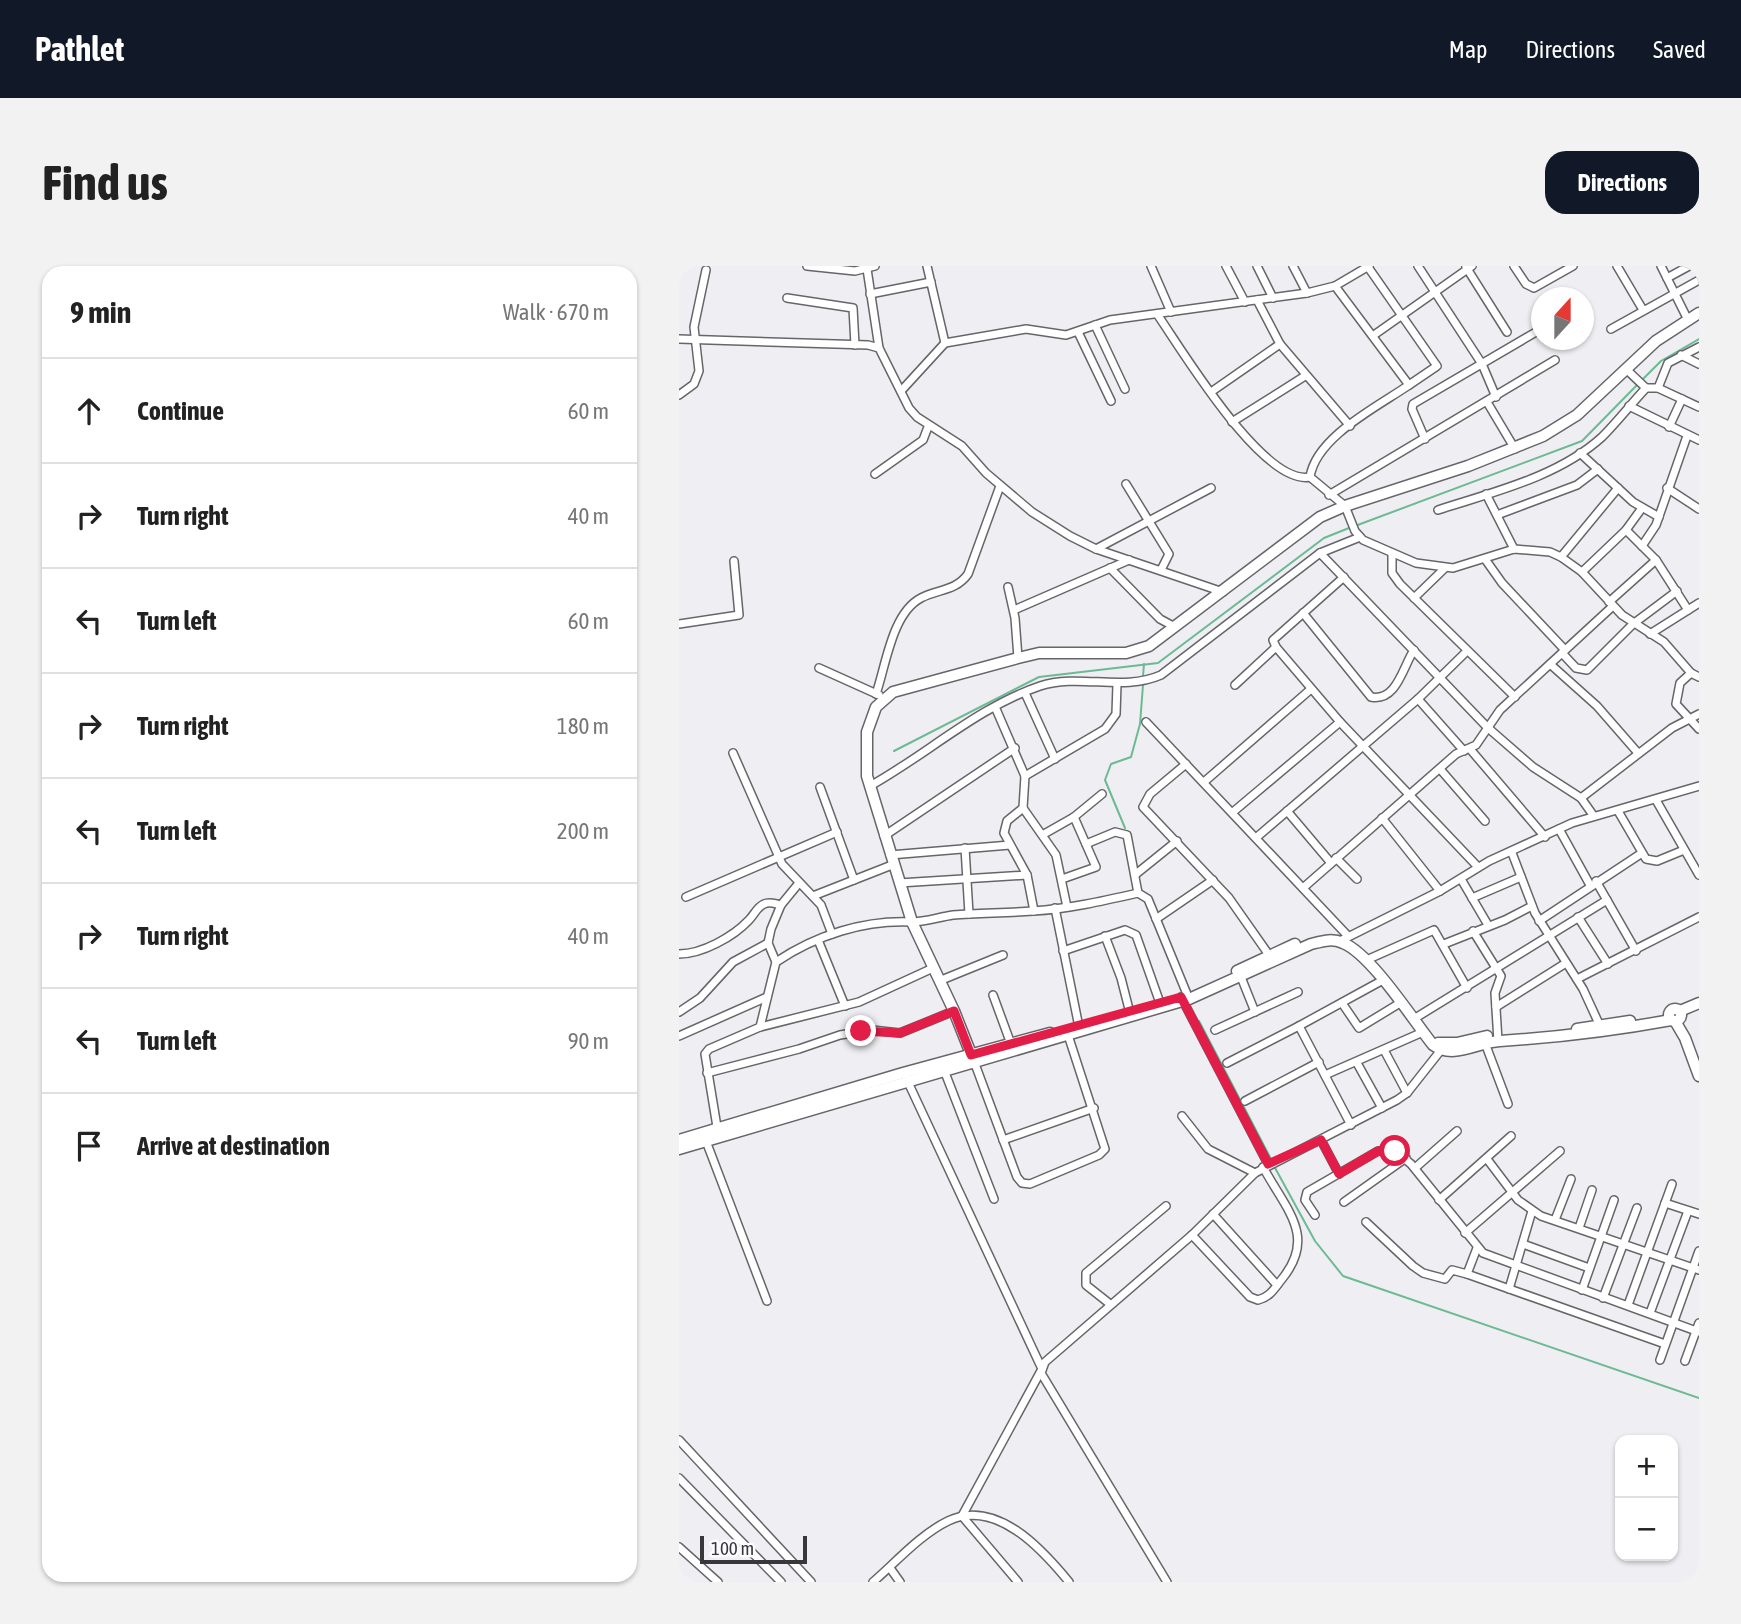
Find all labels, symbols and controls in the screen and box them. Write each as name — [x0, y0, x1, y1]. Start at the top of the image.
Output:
text: Pathlet — [35, 30, 124, 68]
text: Map — [1449, 36, 1487, 63]
text: Directions — [1525, 36, 1615, 63]
text: Saved — [1653, 36, 1706, 63]
button: Directions — [1545, 151, 1699, 214]
text: Find us — [42, 154, 168, 210]
north arrow — [1531, 287, 1594, 350]
text: 9 min — [70, 295, 131, 329]
text: Walk · 670 m — [503, 299, 609, 325]
icon: ahead — [70, 392, 108, 430]
text: Continue — [137, 396, 224, 426]
text: 60 m — [568, 398, 609, 424]
icon: right — [70, 497, 108, 535]
text: Turn right — [137, 501, 228, 531]
text: 40 m — [568, 503, 609, 529]
icon: left — [70, 602, 108, 640]
text: Turn left — [137, 606, 217, 636]
text: 60 m — [568, 608, 609, 634]
icon: right — [70, 707, 108, 745]
text: Turn right — [137, 711, 228, 741]
text: 180 m — [557, 713, 609, 739]
icon: left — [70, 812, 108, 850]
text: Turn left — [137, 816, 217, 846]
text: 200 m — [557, 818, 609, 844]
icon: right — [70, 917, 108, 955]
text: Turn right — [137, 921, 228, 951]
text: 40 m — [568, 923, 609, 949]
route end — [845, 1015, 876, 1046]
icon: left — [70, 1022, 108, 1060]
text: Turn left — [137, 1026, 217, 1056]
text: 90 m — [568, 1028, 609, 1054]
icon: arrive — [70, 1127, 108, 1165]
text: Arrive at destination — [137, 1131, 330, 1161]
route start — [1379, 1135, 1410, 1166]
map controls — [1615, 1435, 1678, 1561]
button: + — [1615, 1435, 1678, 1498]
button: − — [1615, 1498, 1678, 1561]
scale bar — [700, 1533, 807, 1565]
text: 100 m — [711, 1537, 754, 1559]

